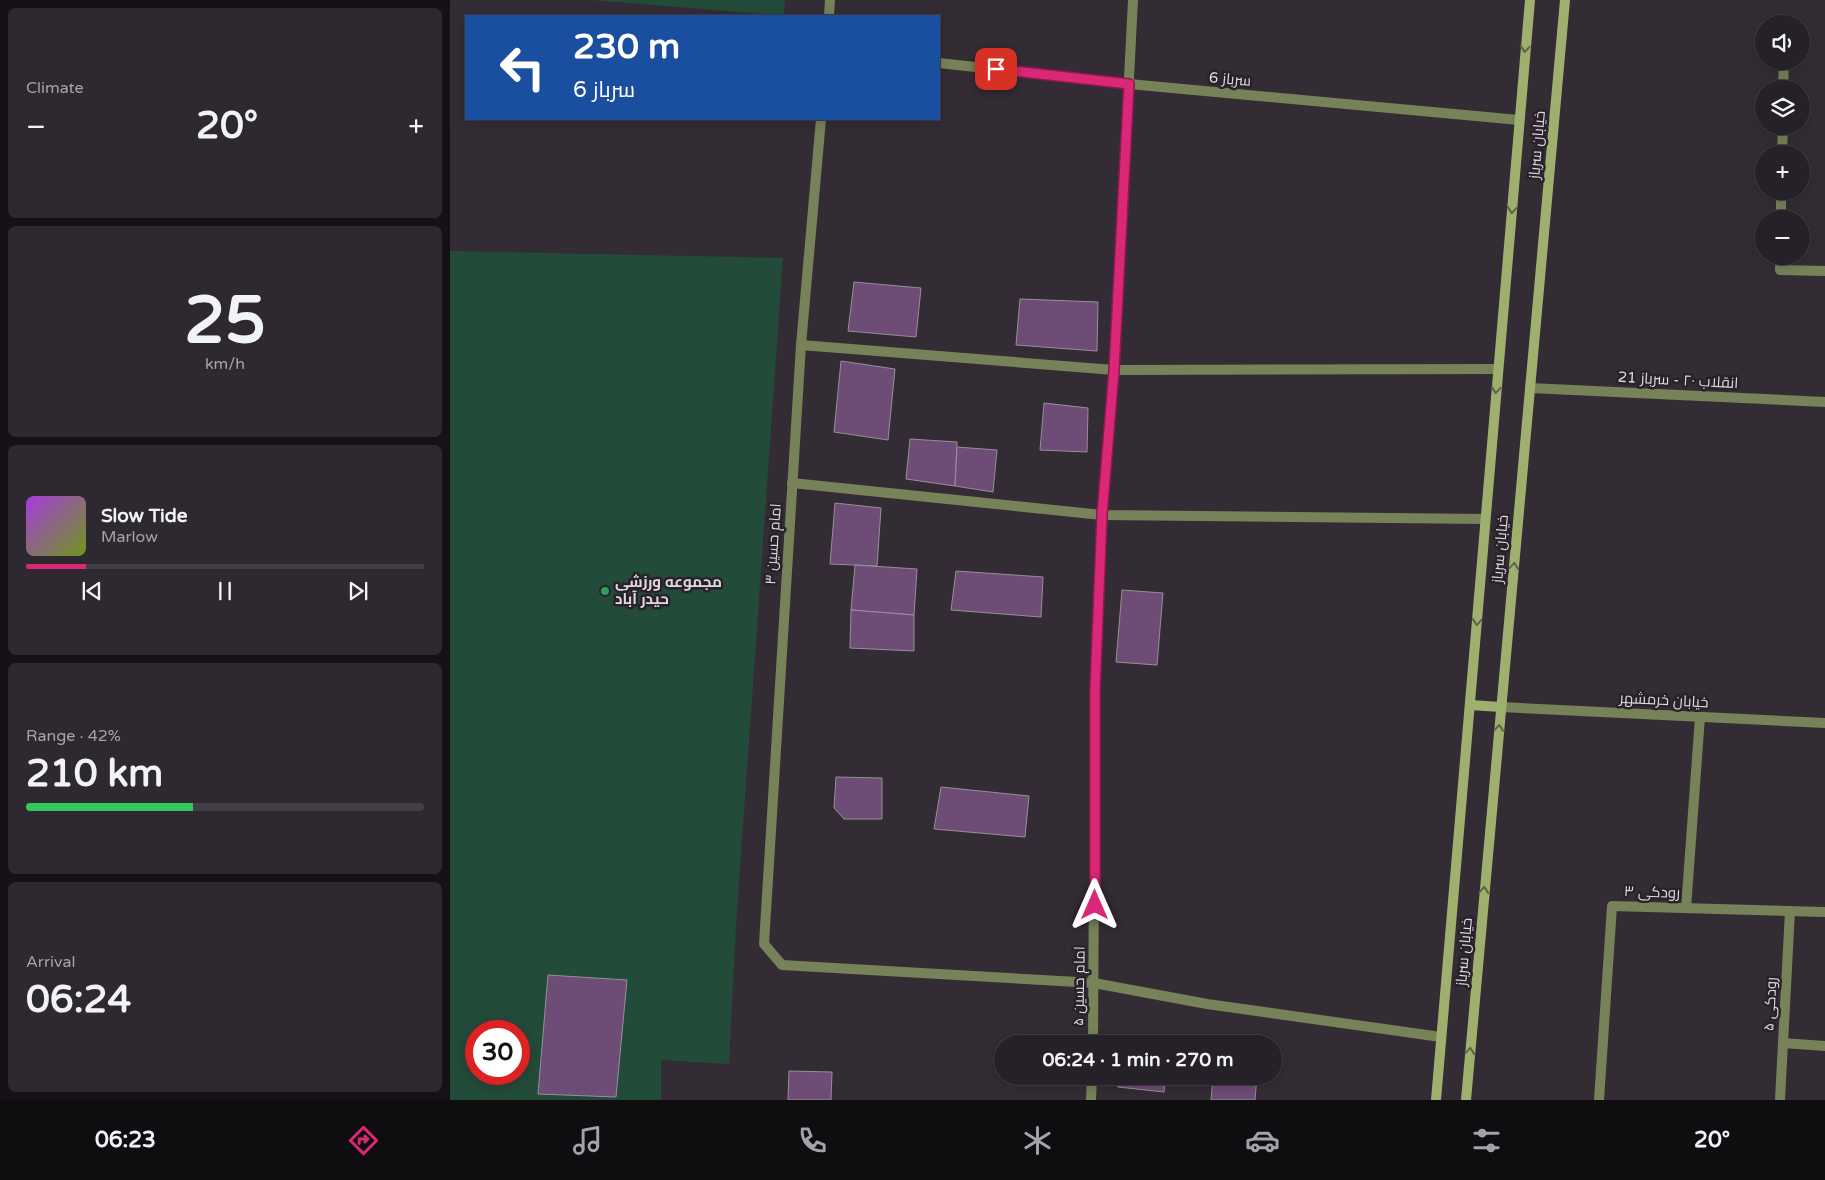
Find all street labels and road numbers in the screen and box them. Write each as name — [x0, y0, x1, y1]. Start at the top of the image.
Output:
street label: سرباز 6 — [1208, 68, 1252, 90]
street label: خیابان سرباز — [1525, 110, 1550, 181]
street label: انقلاب ۲۰ - سرباز 21 — [1617, 368, 1739, 392]
street label: امام حسین ۳ — [761, 503, 786, 585]
street label: خیابان سرباز — [1488, 514, 1513, 585]
street label: خیابان خرمشهر — [1618, 689, 1709, 712]
street label: رودکی ۳ — [1624, 882, 1680, 903]
street label: خیابان سرباز — [1452, 917, 1477, 988]
street label: امام حسین ۵ — [1069, 946, 1090, 1026]
street label: رودکی ۵ — [1760, 977, 1781, 1032]

